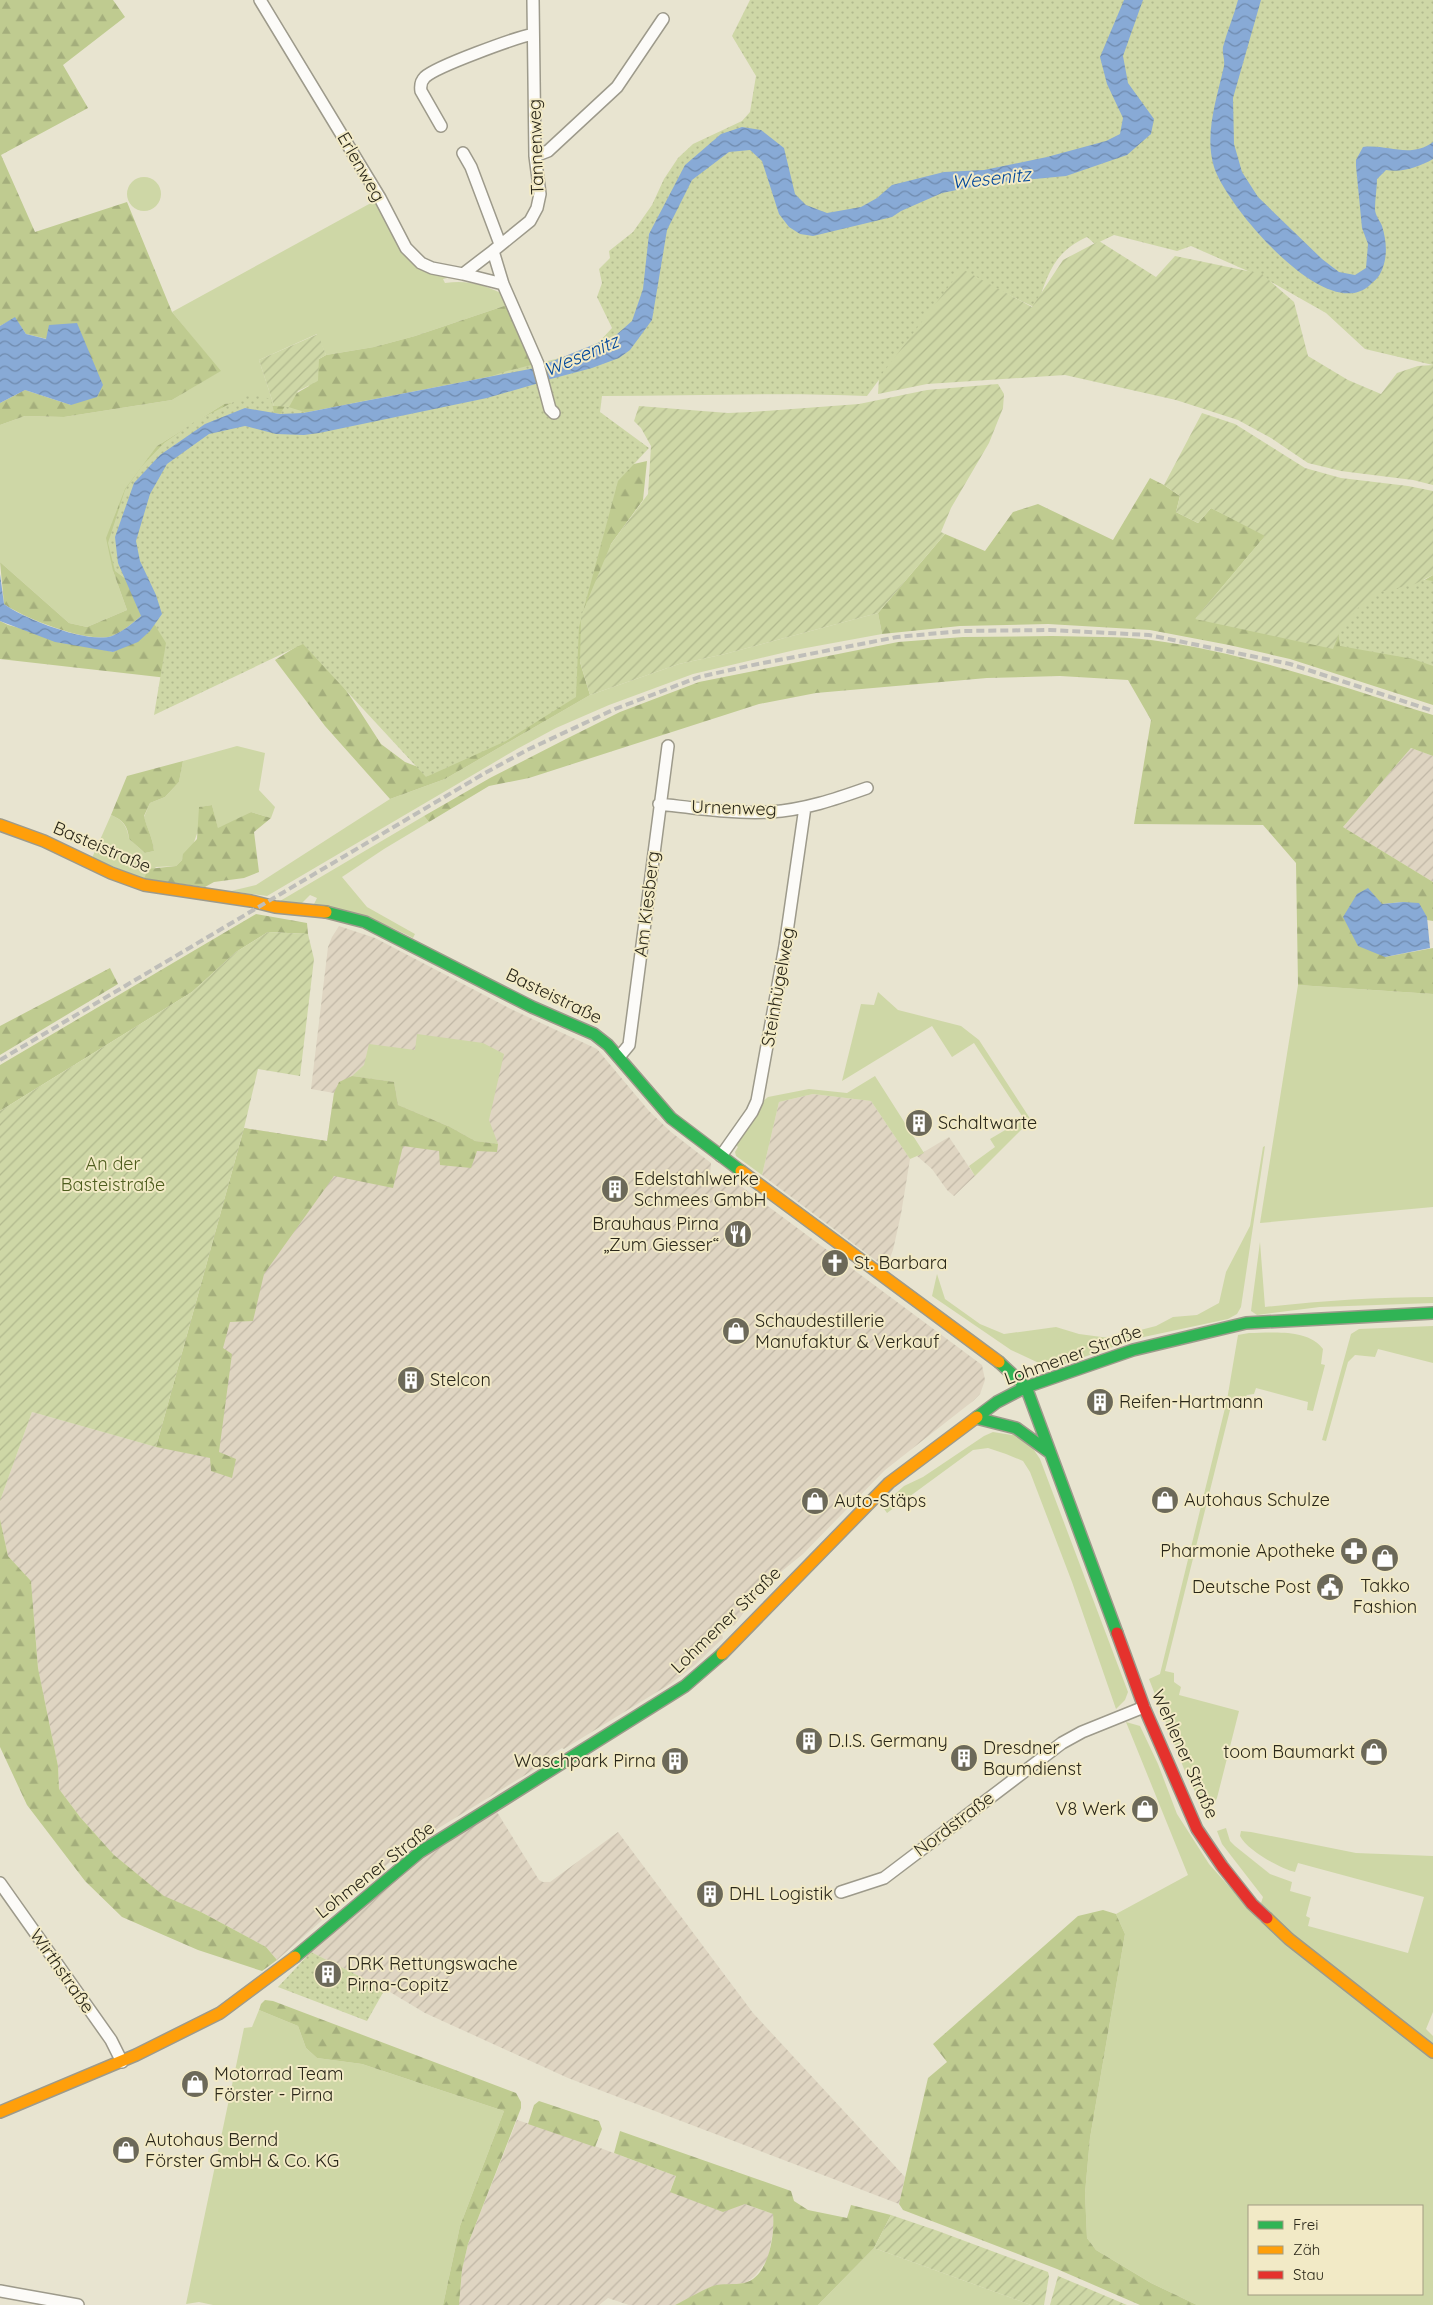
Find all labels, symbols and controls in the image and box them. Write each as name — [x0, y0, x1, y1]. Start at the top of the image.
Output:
street label: Tannenweg — [522, 99, 549, 195]
street label: Erlenweg — [332, 128, 391, 206]
water label: Wesenitz — [950, 162, 1033, 194]
water label: Wesenitz — [540, 328, 624, 381]
street label: Urnenweg — [691, 795, 777, 820]
street label: Basteistraße — [50, 816, 155, 878]
street label: Am Kiesberg — [629, 850, 664, 958]
street label: Steinhügelweg — [756, 926, 799, 1048]
street label: Basteistraße — [502, 962, 606, 1029]
building icon: Schaltwarte — [904, 1108, 934, 1138]
place label: Schaltwarte — [938, 1111, 1037, 1134]
park label: An der Basteistraße — [61, 1152, 165, 1196]
place label: Edelstahlwerke Schmees GmbH — [634, 1167, 767, 1211]
building icon: Edelstahlwerke Schmees GmbH — [600, 1174, 630, 1204]
place label: Brauhaus Pirna „Zum Giesser“ — [592, 1212, 719, 1256]
restaurant icon: Brauhaus Pirna „Zum Giesser“ — [723, 1219, 753, 1249]
church icon: St. Barbara — [820, 1248, 850, 1278]
place label: St. Barbara — [854, 1251, 947, 1274]
place label: Schaudestillerie Manufaktur & Verkauf — [755, 1309, 940, 1353]
shop icon: Schaudestillerie Manufaktur & Verkauf — [721, 1316, 751, 1346]
street label: Lohmener Straße — [1001, 1319, 1145, 1390]
building icon: Stelcon — [396, 1365, 426, 1395]
place label: Stelcon — [430, 1368, 491, 1391]
building icon: Reifen-Hartmann — [1085, 1387, 1115, 1417]
place label: Reifen-Hartmann — [1119, 1390, 1263, 1413]
shop icon: Autohaus Schulze — [1150, 1485, 1180, 1515]
shop icon: Auto-Stäps — [800, 1486, 830, 1516]
place label: Autohaus Schulze — [1184, 1488, 1330, 1511]
place label: Auto-Stäps — [834, 1489, 926, 1512]
pharmacy icon: Pharmonie Apotheke — [1339, 1536, 1369, 1566]
place label: Pharmonie Apotheke — [1160, 1539, 1335, 1562]
shop icon: Takko Fashion — [1370, 1543, 1400, 1573]
street label: Lohmener Straße — [666, 1561, 786, 1678]
public building icon: Deutsche Post — [1315, 1572, 1345, 1602]
place label: Takko Fashion — [1353, 1574, 1417, 1618]
place label: Deutsche Post — [1192, 1575, 1311, 1598]
street label: Wehlener Straße — [1147, 1686, 1224, 1822]
building icon: D.I.S. Germany — [794, 1726, 824, 1756]
place label: D.I.S. Germany — [828, 1729, 948, 1752]
place label: Dresdner Baumdienst — [983, 1736, 1082, 1780]
shop icon: toom Baumarkt — [1359, 1737, 1389, 1767]
place label: toom Baumarkt — [1223, 1740, 1355, 1763]
building icon: Dresdner Baumdienst — [949, 1743, 979, 1773]
building icon: Waschpark Pirna — [660, 1746, 690, 1776]
place label: Waschpark Pirna — [514, 1749, 656, 1772]
street label: Nordstraße — [909, 1786, 998, 1861]
shop icon: V8 Werk — [1130, 1794, 1160, 1824]
place label: V8 Werk — [1056, 1797, 1126, 1820]
street label: Lohmener Straße — [311, 1816, 439, 1923]
building icon: DHL Logistik — [695, 1879, 725, 1909]
place label: DHL Logistik — [729, 1882, 833, 1905]
street label: Wirthstraße — [25, 1924, 100, 2017]
place label: DRK Rettungswache Pirna-Copitz — [347, 1952, 518, 1996]
building icon: DRK Rettungswache Pirna-Copitz — [313, 1959, 343, 1989]
place label: Motorrad Team Förster - Pirna — [214, 2062, 343, 2106]
shop icon: Motorrad Team Förster - Pirna — [180, 2069, 210, 2099]
place label: Autohaus Bernd Förster GmbH & Co. KG — [145, 2128, 339, 2172]
shop icon: Autohaus Bernd Förster GmbH & Co. KG — [111, 2135, 141, 2165]
legend — [1248, 2205, 1423, 2295]
text: Frei — [1293, 2215, 1319, 2234]
text: Zäh — [1293, 2240, 1320, 2259]
text: Stau — [1293, 2265, 1324, 2284]

